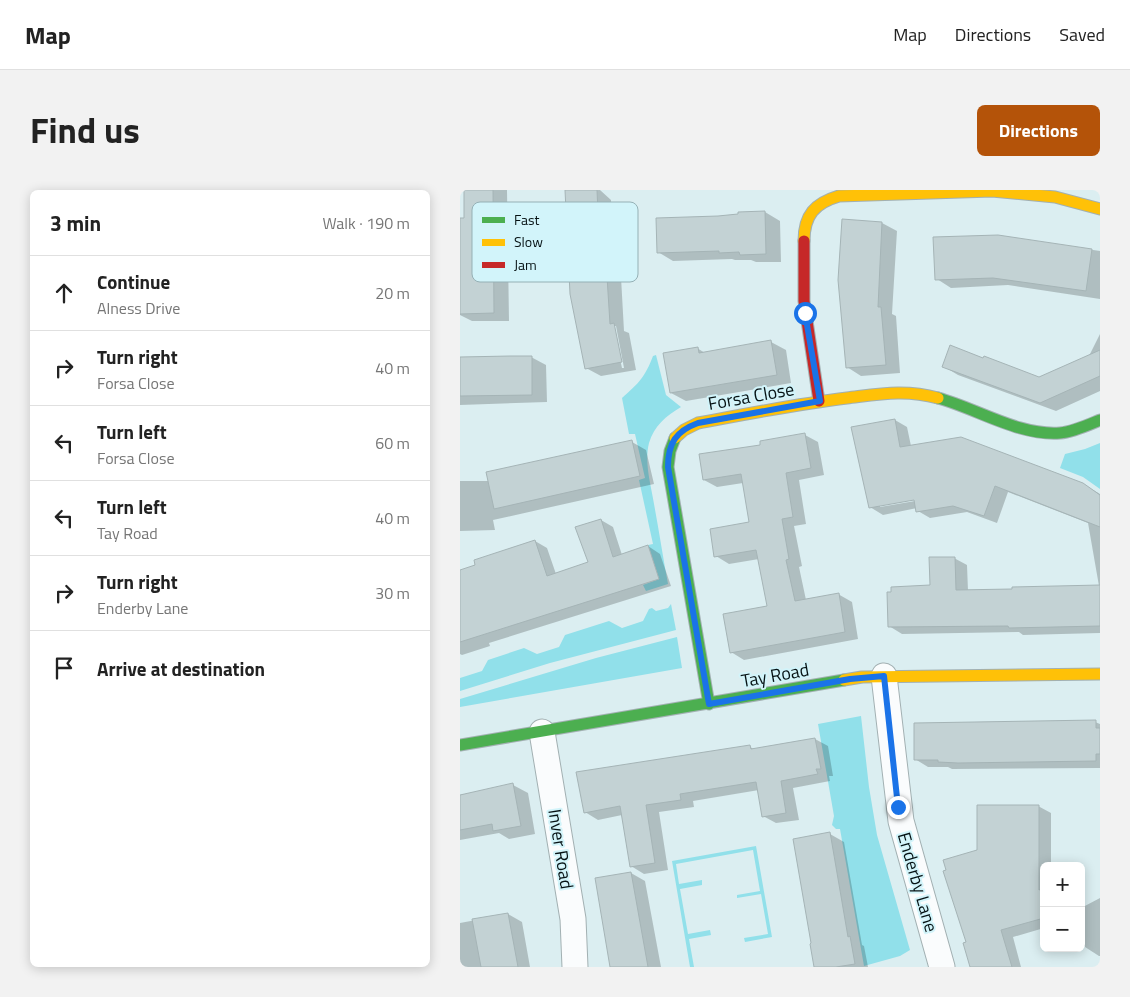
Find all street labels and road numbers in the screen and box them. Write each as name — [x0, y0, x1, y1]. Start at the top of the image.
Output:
street label: Forsa Close — [706, 375, 796, 417]
street label: Tay Road — [739, 656, 811, 694]
street label: Inver Road — [541, 807, 581, 891]
street label: Enderby Lane — [891, 829, 945, 935]

